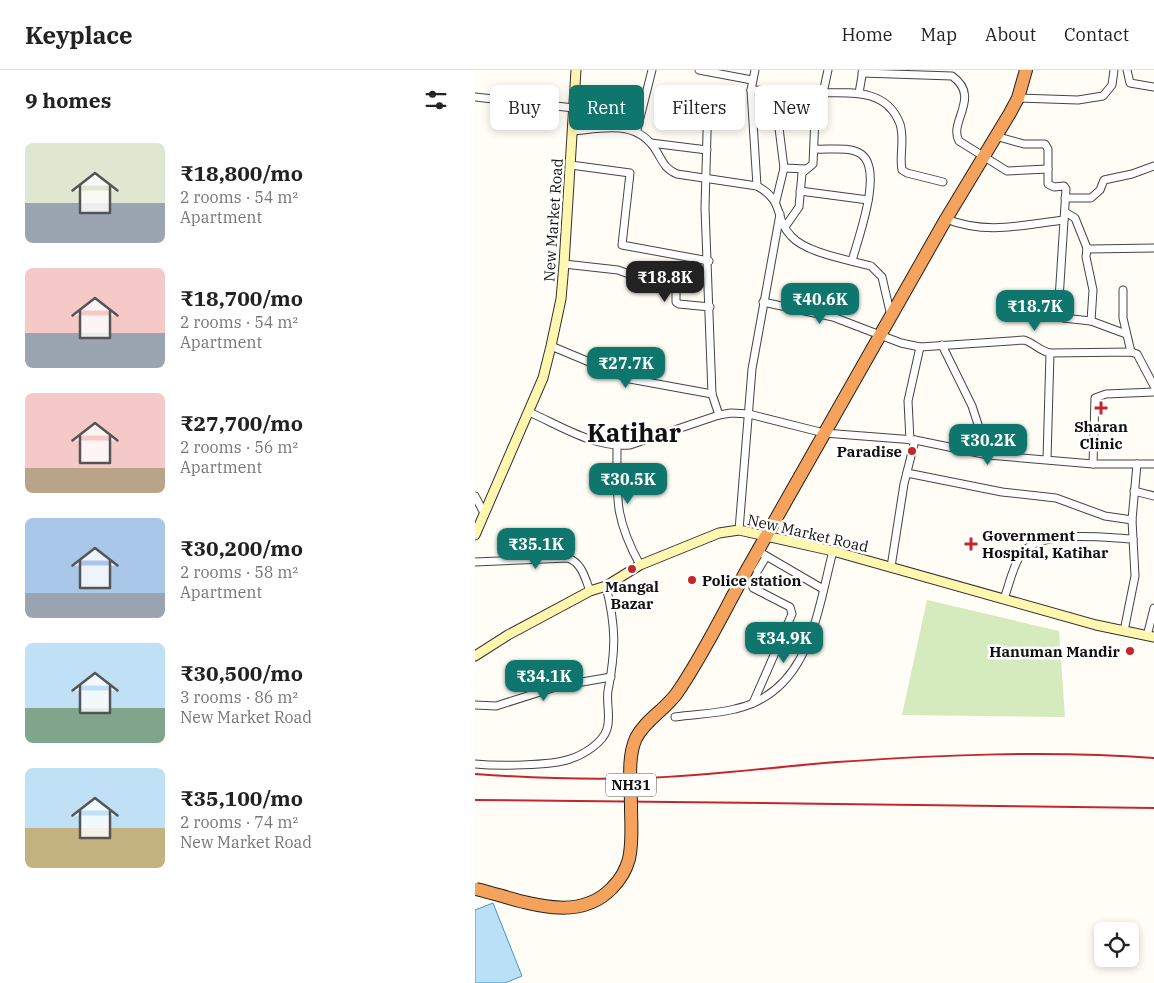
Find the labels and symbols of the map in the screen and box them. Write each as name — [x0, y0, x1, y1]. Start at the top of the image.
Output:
street label: New Market Road — [539, 158, 567, 282]
pin: ₹18.8K — [624, 260, 706, 303]
pin: ₹40.6K — [779, 282, 861, 325]
pin: ₹18.7K — [994, 290, 1076, 332]
pin: ₹27.7K — [585, 346, 667, 389]
marker: Sharan Clinic — [1094, 401, 1108, 415]
district label: Katihar — [587, 416, 682, 449]
place label: Sharan Clinic — [1074, 417, 1128, 453]
pin: ₹30.2K — [947, 424, 1029, 466]
place label: Paradise — [837, 442, 902, 461]
marker: Paradise — [906, 445, 918, 457]
pin: ₹30.5K — [587, 462, 669, 505]
street label: New Market Road — [746, 510, 870, 556]
place label: Government Hospital, Katihar — [982, 526, 1109, 562]
pin: ₹35.1K — [495, 528, 577, 570]
marker: Government Hospital, Katihar — [964, 537, 978, 551]
marker: Mangal Bazar — [626, 563, 638, 575]
place label: Police station — [702, 571, 802, 590]
marker: Police station — [686, 574, 698, 586]
place label: Mangal Bazar — [605, 577, 659, 613]
pin: ₹34.9K — [743, 622, 825, 664]
place label: Hanuman Mandir — [989, 642, 1121, 661]
marker: Hanuman Mandir — [1124, 645, 1136, 657]
pin: ₹34.1K — [503, 660, 585, 702]
road number: NH31 — [606, 774, 656, 796]

